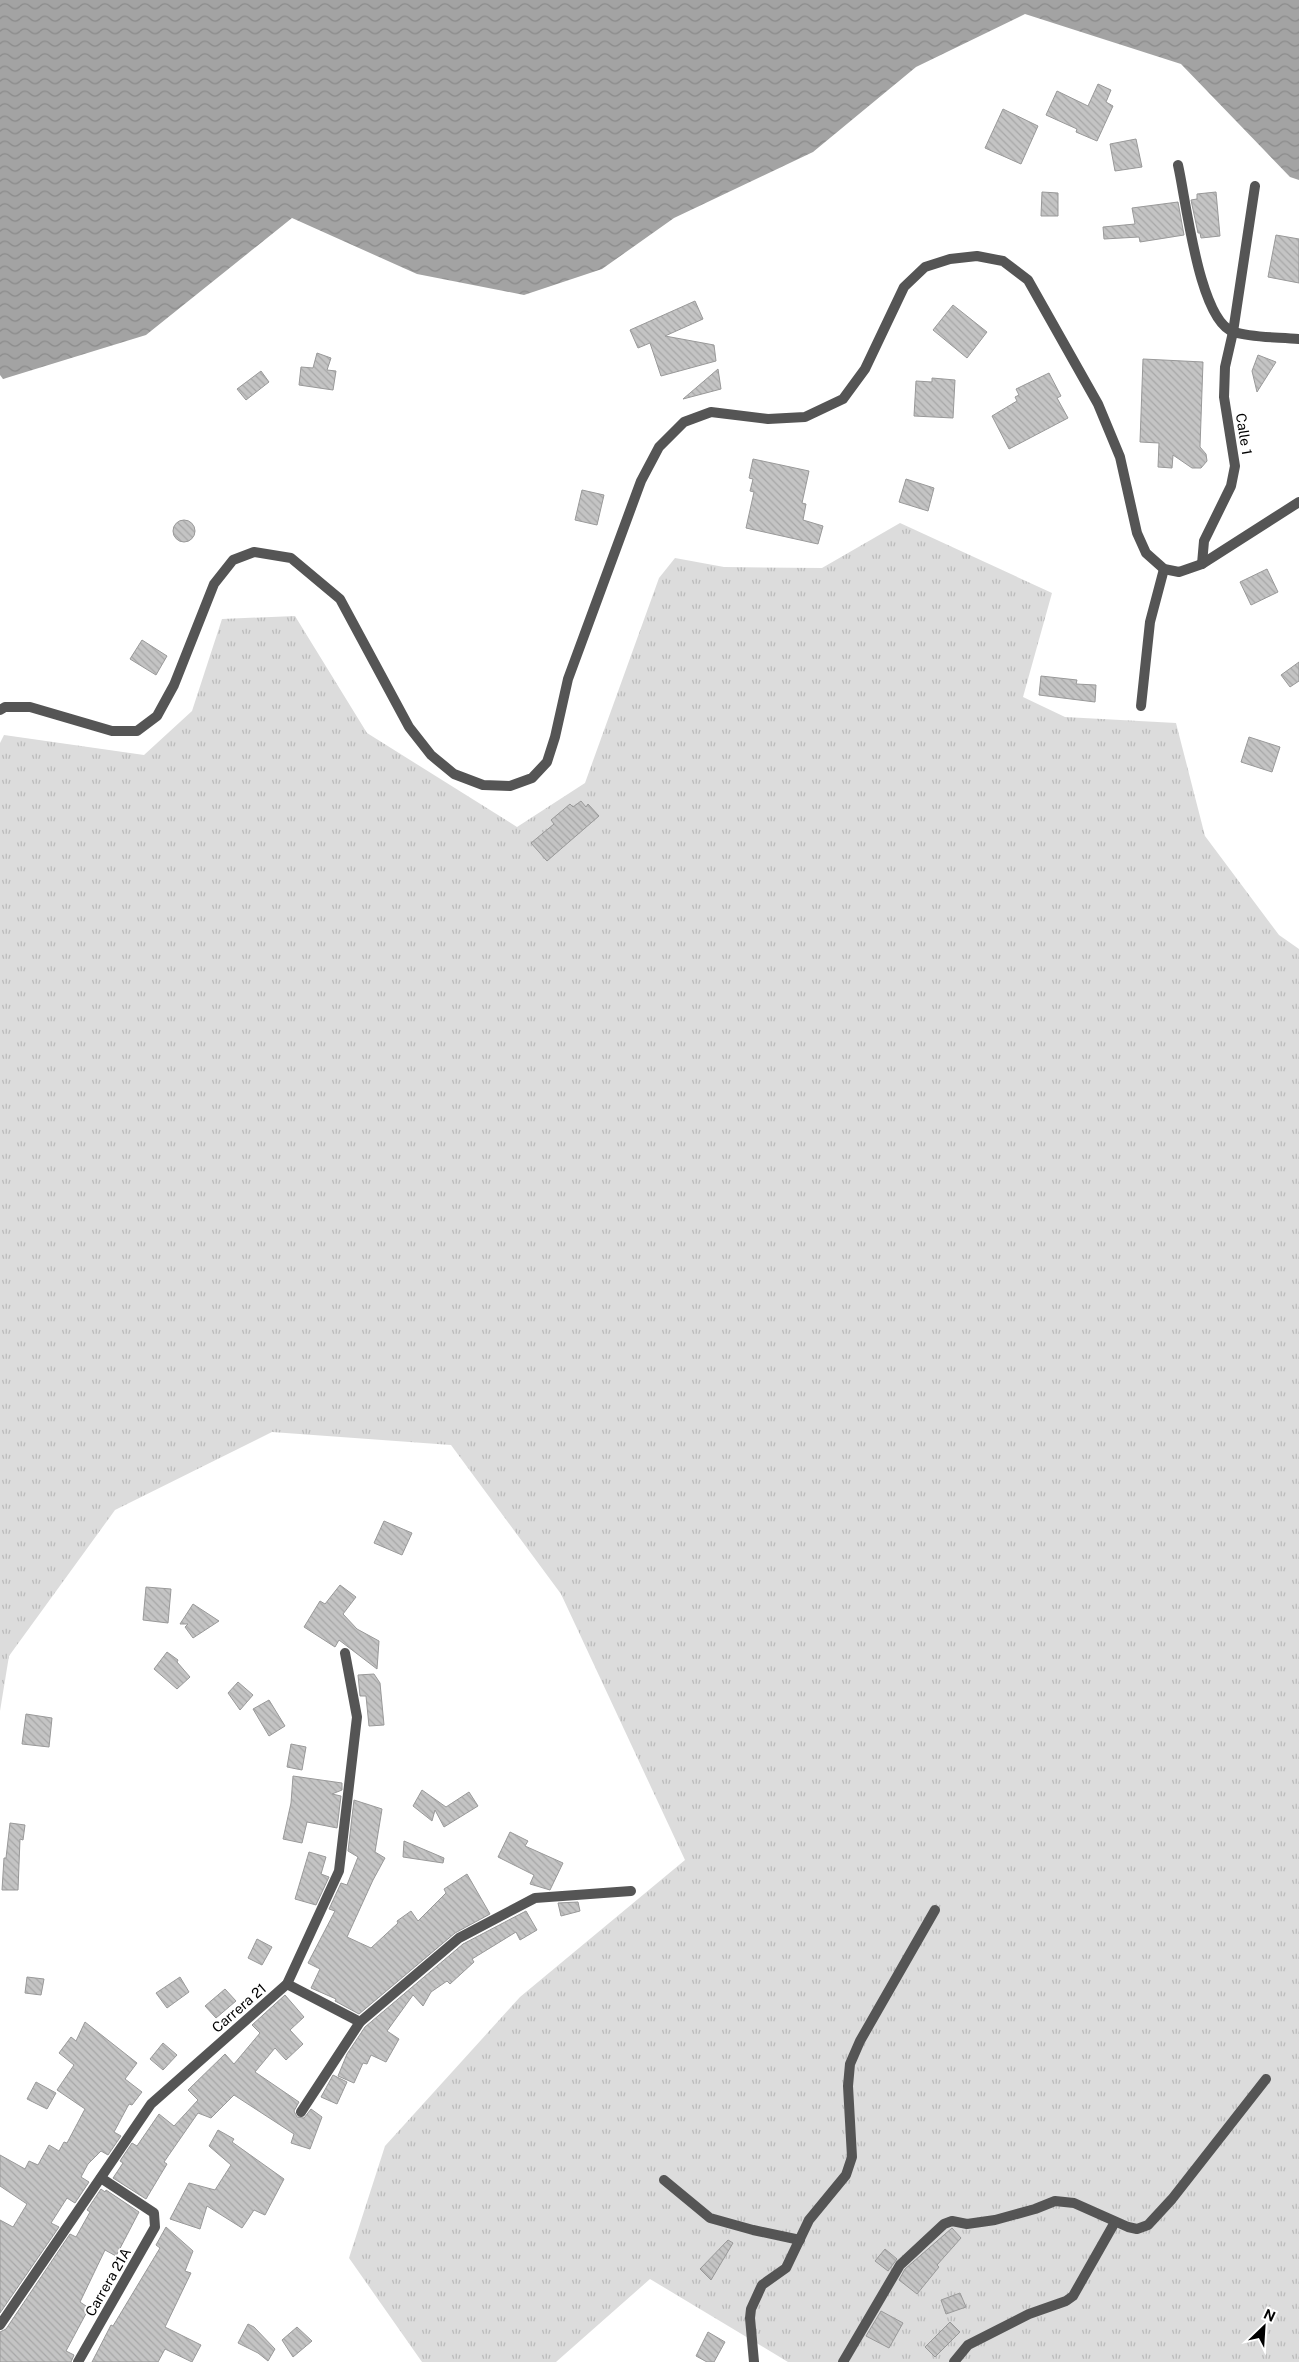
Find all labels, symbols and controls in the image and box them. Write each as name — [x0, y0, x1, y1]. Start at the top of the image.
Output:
street label: Calle 1 — [1233, 412, 1255, 456]
street label: Carrera 21 — [209, 1980, 269, 2036]
street label: Carrera 21A — [82, 2245, 134, 2319]
north arrow — [1239, 2302, 1289, 2352]
text: N — [1261, 2306, 1278, 2325]

